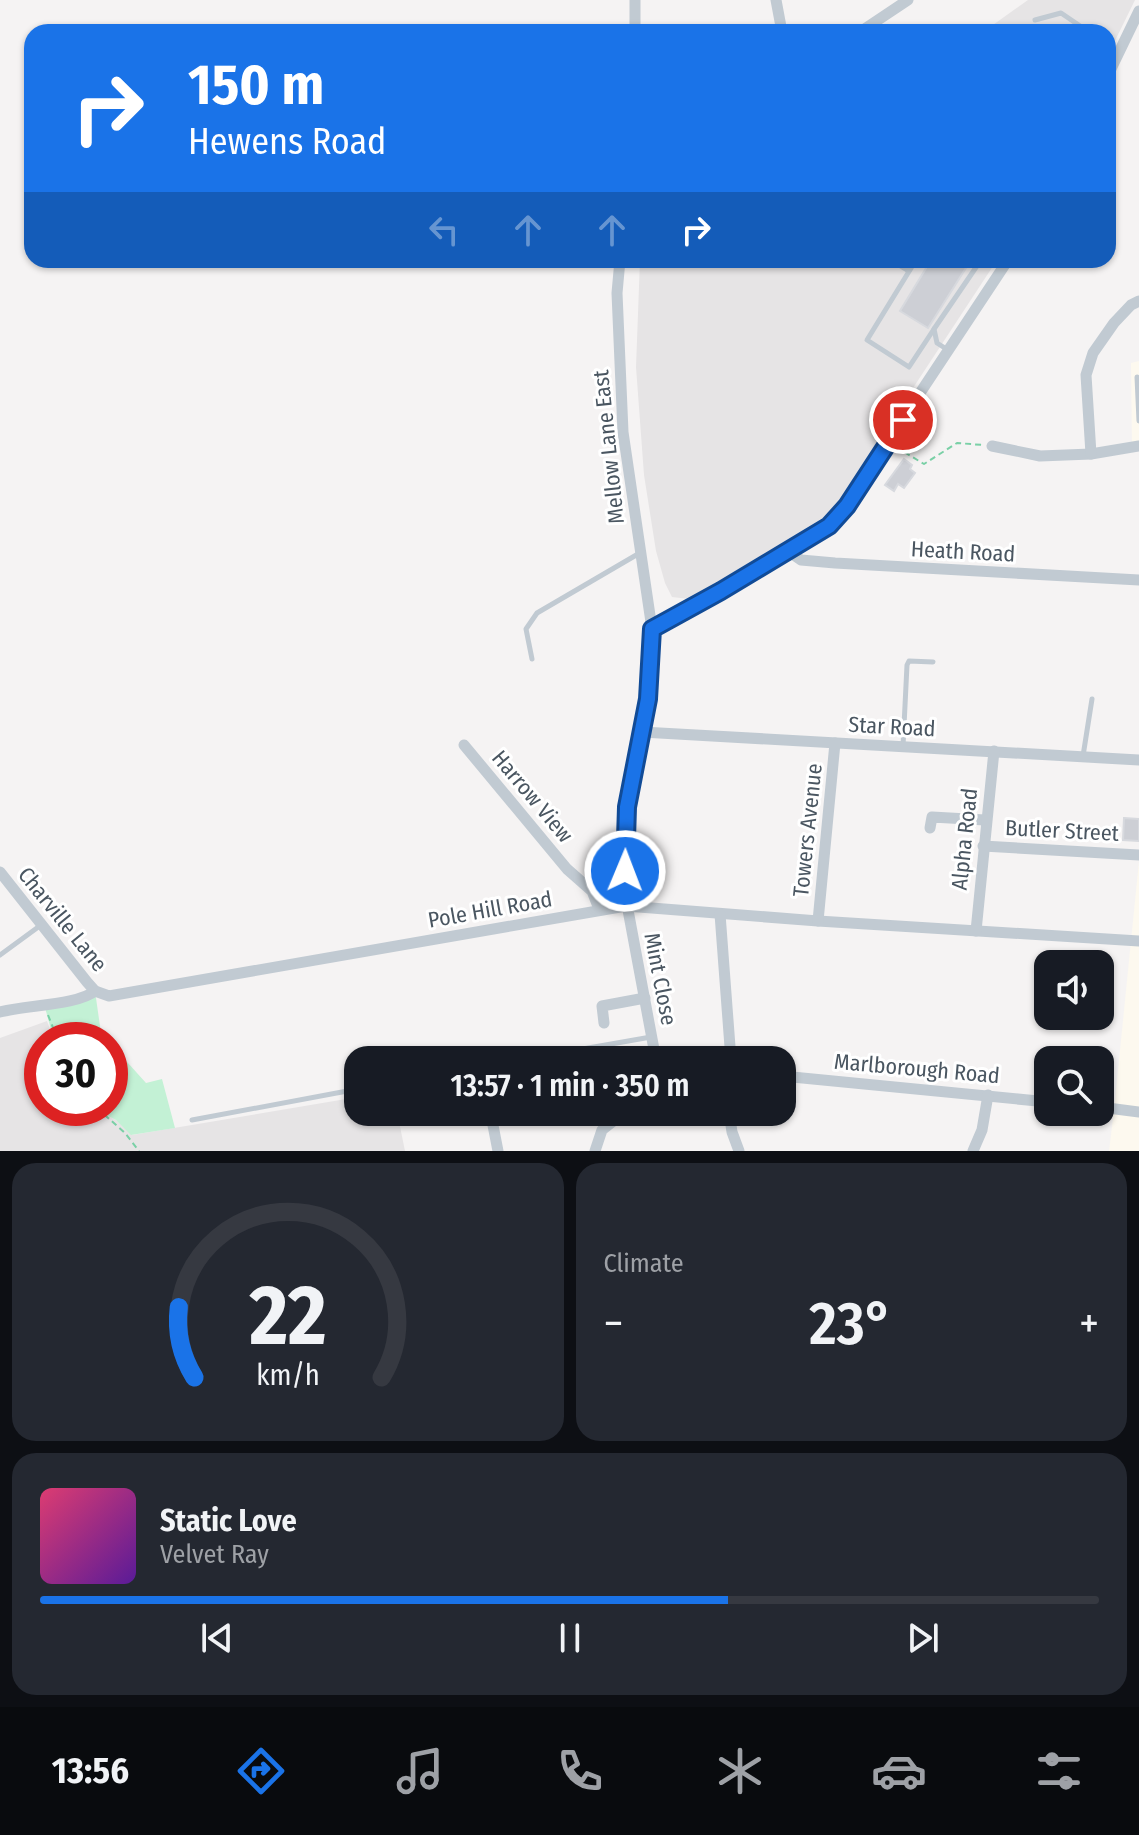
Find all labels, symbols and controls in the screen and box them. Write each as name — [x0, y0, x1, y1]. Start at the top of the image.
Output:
text: 150 m — [188, 52, 324, 119]
icon: right — [56, 56, 160, 160]
text: Hewens Road — [188, 120, 386, 164]
icon: left — [422, 208, 466, 252]
icon: ahead — [506, 208, 550, 252]
icon: ahead — [590, 208, 634, 252]
icon: right — [674, 208, 718, 252]
street label: Mellow Lane East — [587, 368, 630, 525]
pin — [869, 386, 937, 454]
icon: arrive — [881, 398, 925, 442]
street label: Heath Road — [910, 535, 1016, 568]
street label: Star Road — [848, 711, 936, 742]
street label: Harrow View — [486, 745, 579, 848]
street label: Towers Avenue — [787, 762, 828, 898]
street label: Alpha Road — [946, 787, 983, 891]
street label: Butler Street — [1004, 814, 1120, 847]
position arrow — [583, 829, 667, 913]
street label: Charville Lane — [12, 862, 113, 977]
street label: Pole Hill Road — [426, 885, 554, 934]
street label: Mint Close — [638, 931, 683, 1028]
map controls — [1034, 950, 1114, 1126]
button: sound — [1034, 950, 1114, 1030]
speed limit sign: 30 — [24, 1022, 128, 1126]
button: search — [1034, 1046, 1114, 1126]
street label: Marlborough Road — [833, 1048, 1001, 1089]
text: 13:57 · 1 min · 350 m — [451, 1068, 689, 1104]
text: Climate — [604, 1248, 684, 1279]
text: 22 — [248, 1266, 326, 1366]
text: 23° — [809, 1288, 893, 1360]
text: − — [604, 1297, 623, 1350]
text: + — [1079, 1297, 1099, 1350]
text: km/h — [256, 1358, 320, 1393]
text: Static Love — [160, 1503, 297, 1539]
text: Velvet Ray — [160, 1539, 269, 1570]
icon: previous — [195, 1616, 239, 1660]
icon: pause — [548, 1616, 592, 1660]
icon: next — [901, 1616, 945, 1660]
icon: directions — [233, 1743, 289, 1799]
icon: music — [392, 1743, 448, 1799]
icon: phone — [552, 1743, 608, 1799]
icon: climate — [712, 1743, 768, 1799]
icon: car — [871, 1743, 927, 1799]
icon: filters — [1031, 1743, 1087, 1799]
text: 13:56 — [52, 1749, 129, 1793]

